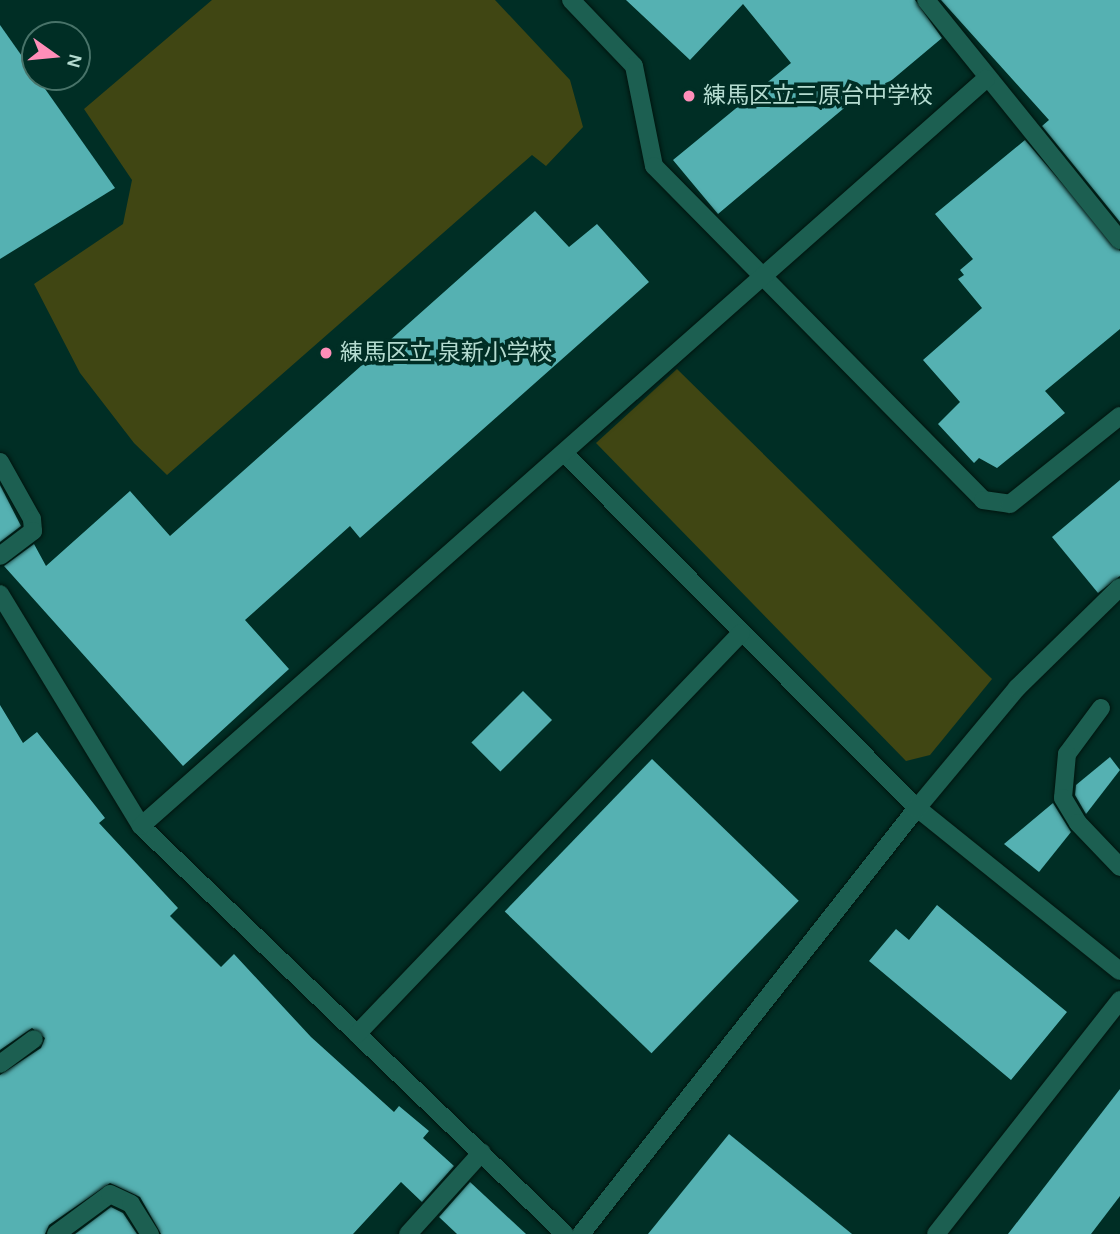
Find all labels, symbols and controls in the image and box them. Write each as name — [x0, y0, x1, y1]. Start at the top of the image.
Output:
north arrow — [21, 21, 91, 91]
text: N — [62, 51, 87, 70]
place label: 練馬区立三原台中学校 — [703, 82, 933, 110]
marker: 練馬区立三原台中学校 — [681, 88, 697, 104]
place label: 練馬区立 泉新小学校 — [340, 339, 552, 367]
marker: 練馬区立 泉新小学校 — [318, 345, 334, 361]

